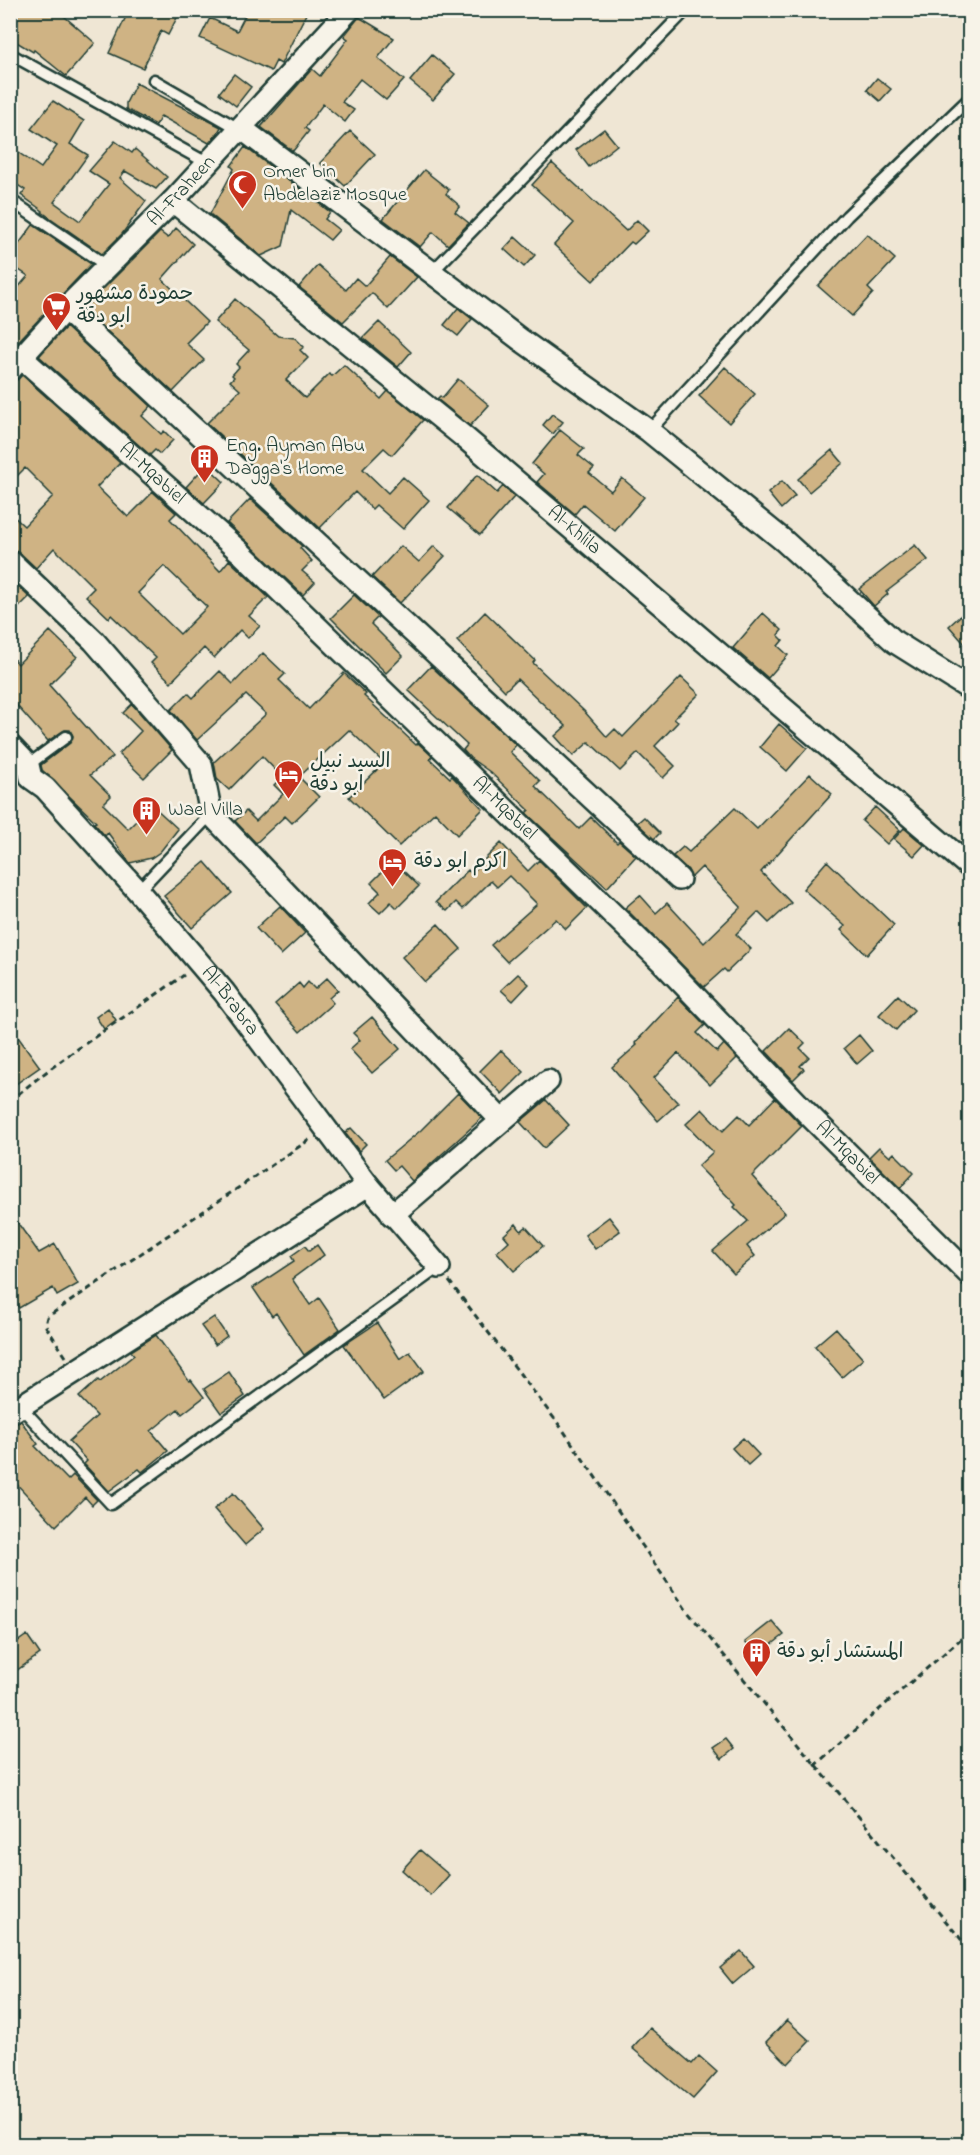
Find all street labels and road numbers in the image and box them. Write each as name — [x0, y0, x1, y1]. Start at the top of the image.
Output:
street label: Al-Fraheen — [141, 149, 223, 233]
street label: Al-Mqabiel — [112, 436, 192, 511]
street label: Al-Khlila — [540, 499, 608, 562]
street label: Al-Mqabiel — [465, 770, 543, 847]
street label: Al-Brabra — [194, 960, 266, 1042]
street label: Al-Mqabiel — [808, 1114, 886, 1192]

